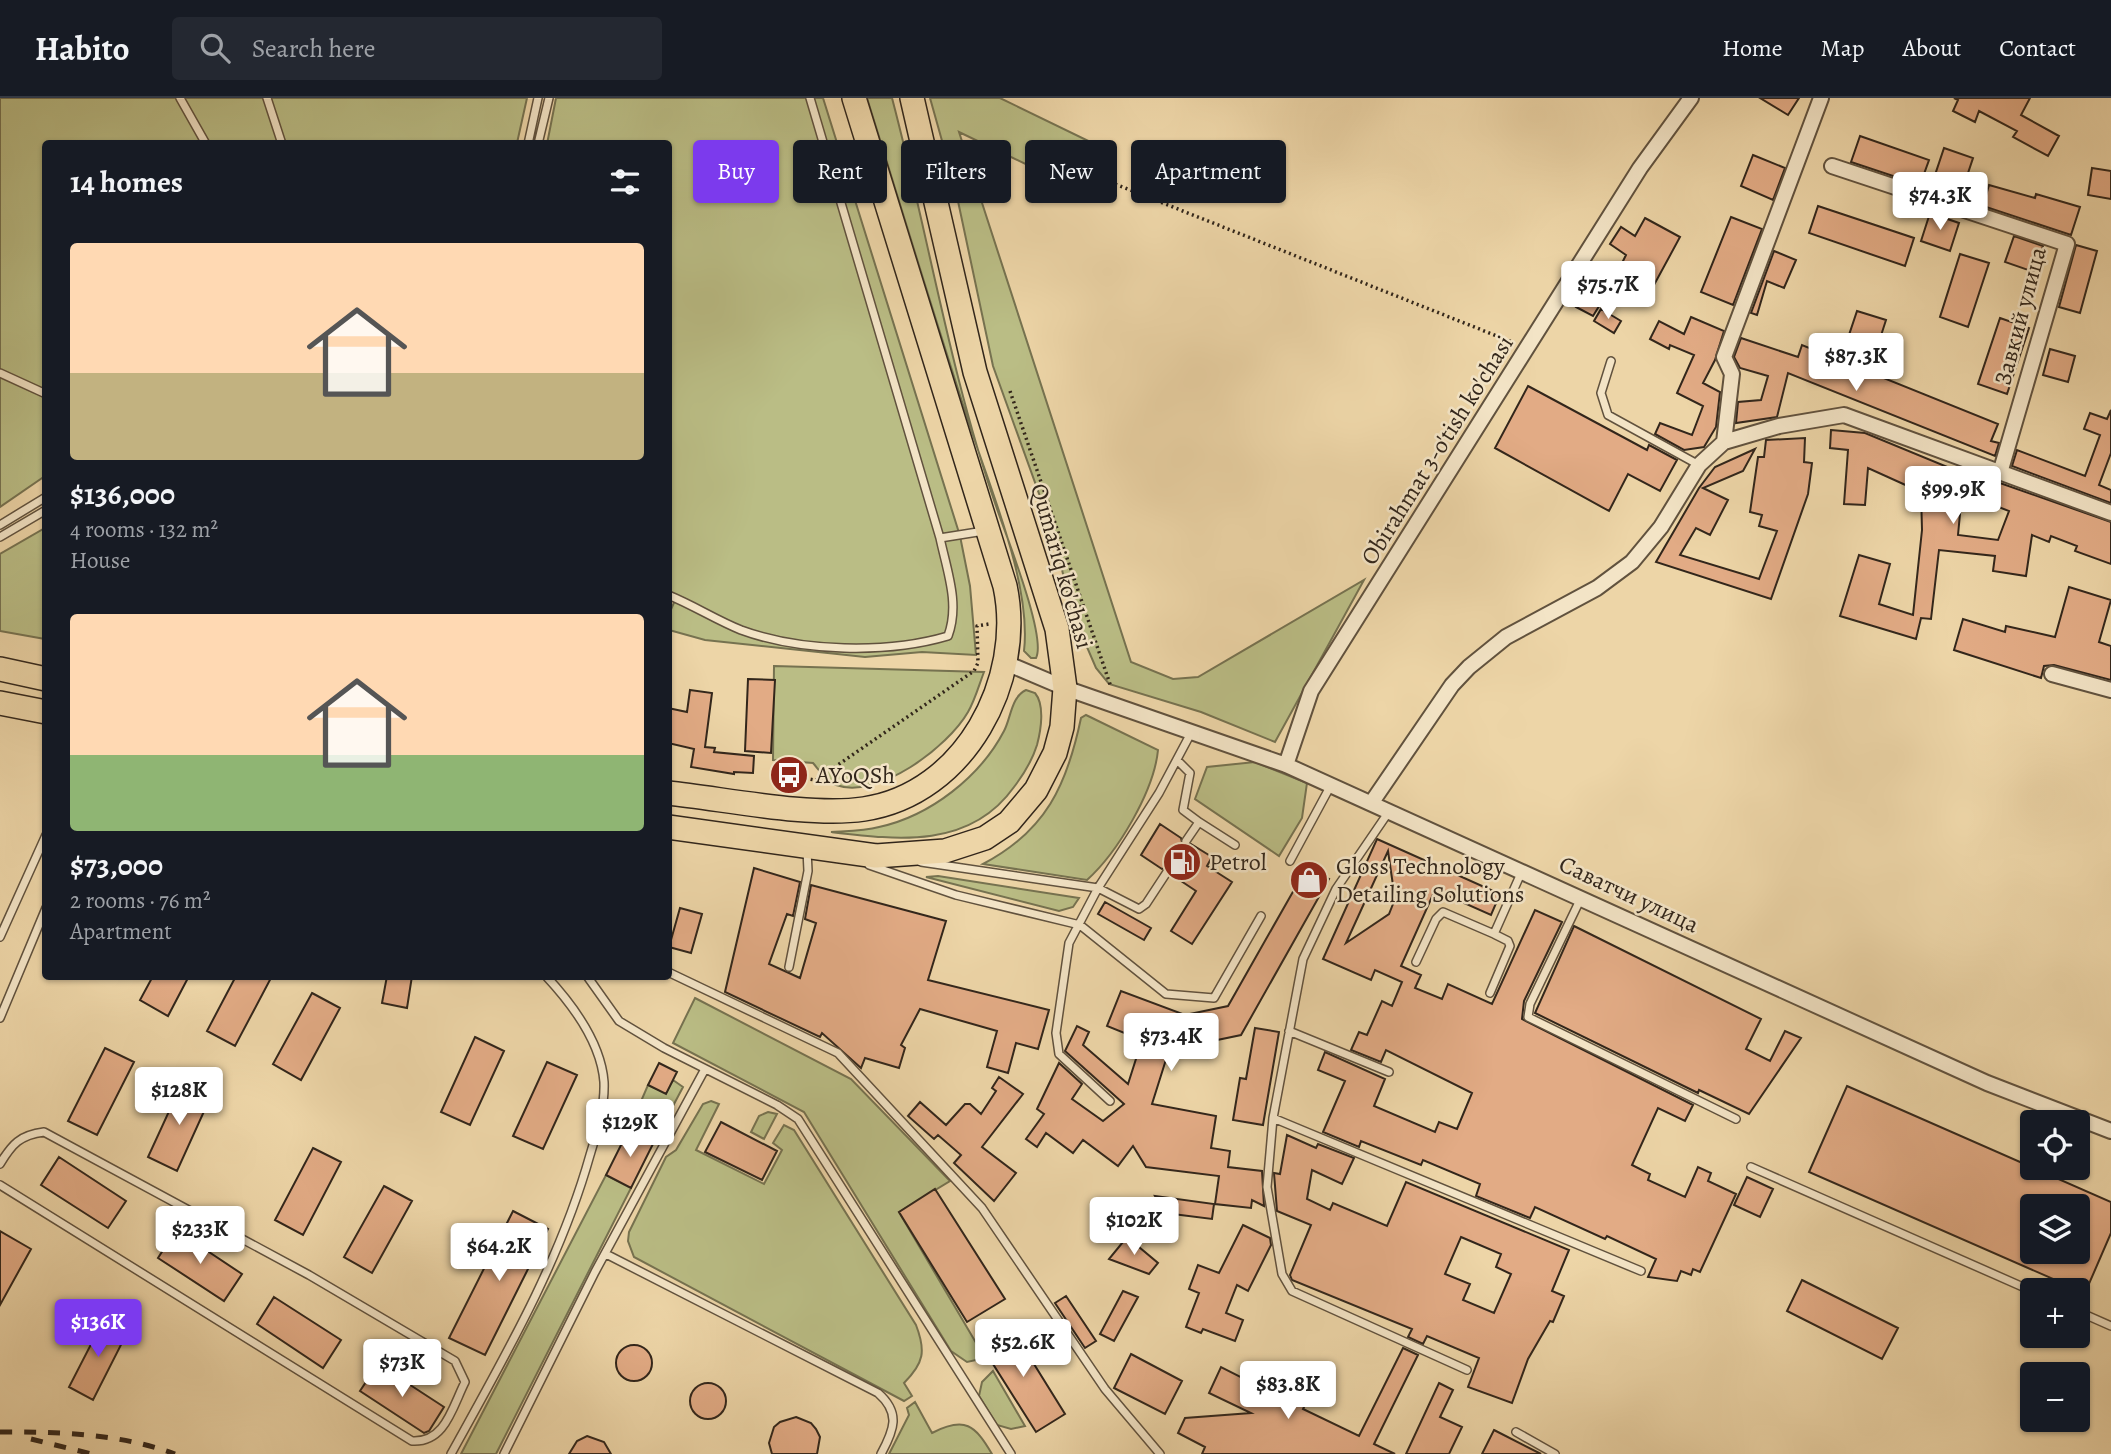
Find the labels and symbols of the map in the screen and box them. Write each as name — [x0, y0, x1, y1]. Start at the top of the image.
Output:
pin: $74.3K — [1883, 172, 1997, 232]
street label: Завкий улица — [1986, 243, 2054, 389]
pin: $75.7K — [1551, 262, 1665, 321]
street label: Obirahmat 3-o'tish ko'chasi — [1353, 329, 1521, 571]
pin: $87.3K — [1799, 334, 1913, 393]
pin: $99.9K — [1896, 466, 2010, 526]
street label: Qumariq ko'chasi — [1023, 480, 1101, 652]
bus stop icon: AYoQSh — [768, 754, 810, 796]
place label: AYoQSh — [815, 759, 895, 791]
fuel station icon: Petrol — [1161, 841, 1203, 883]
place label: Petrol — [1209, 846, 1267, 878]
street label: Саватчи улица — [1554, 848, 1704, 940]
place label: Gloss Technology Detailing Solutions — [1336, 850, 1525, 910]
shop icon: Gloss Technology Detailing Solutions — [1288, 859, 1330, 901]
pin: $73.4K — [1114, 1014, 1228, 1073]
pin: $128K — [130, 1068, 228, 1127]
pin: $129K — [581, 1100, 679, 1159]
pin: $102K — [1085, 1198, 1183, 1257]
pin: $233K — [151, 1206, 249, 1266]
pin: $64.2K — [442, 1224, 556, 1283]
pin: $136K — [49, 1300, 147, 1359]
pin: $52.6K — [966, 1320, 1080, 1379]
pin: $73K — [361, 1340, 443, 1399]
pin: $83.8K — [1231, 1362, 1345, 1421]

